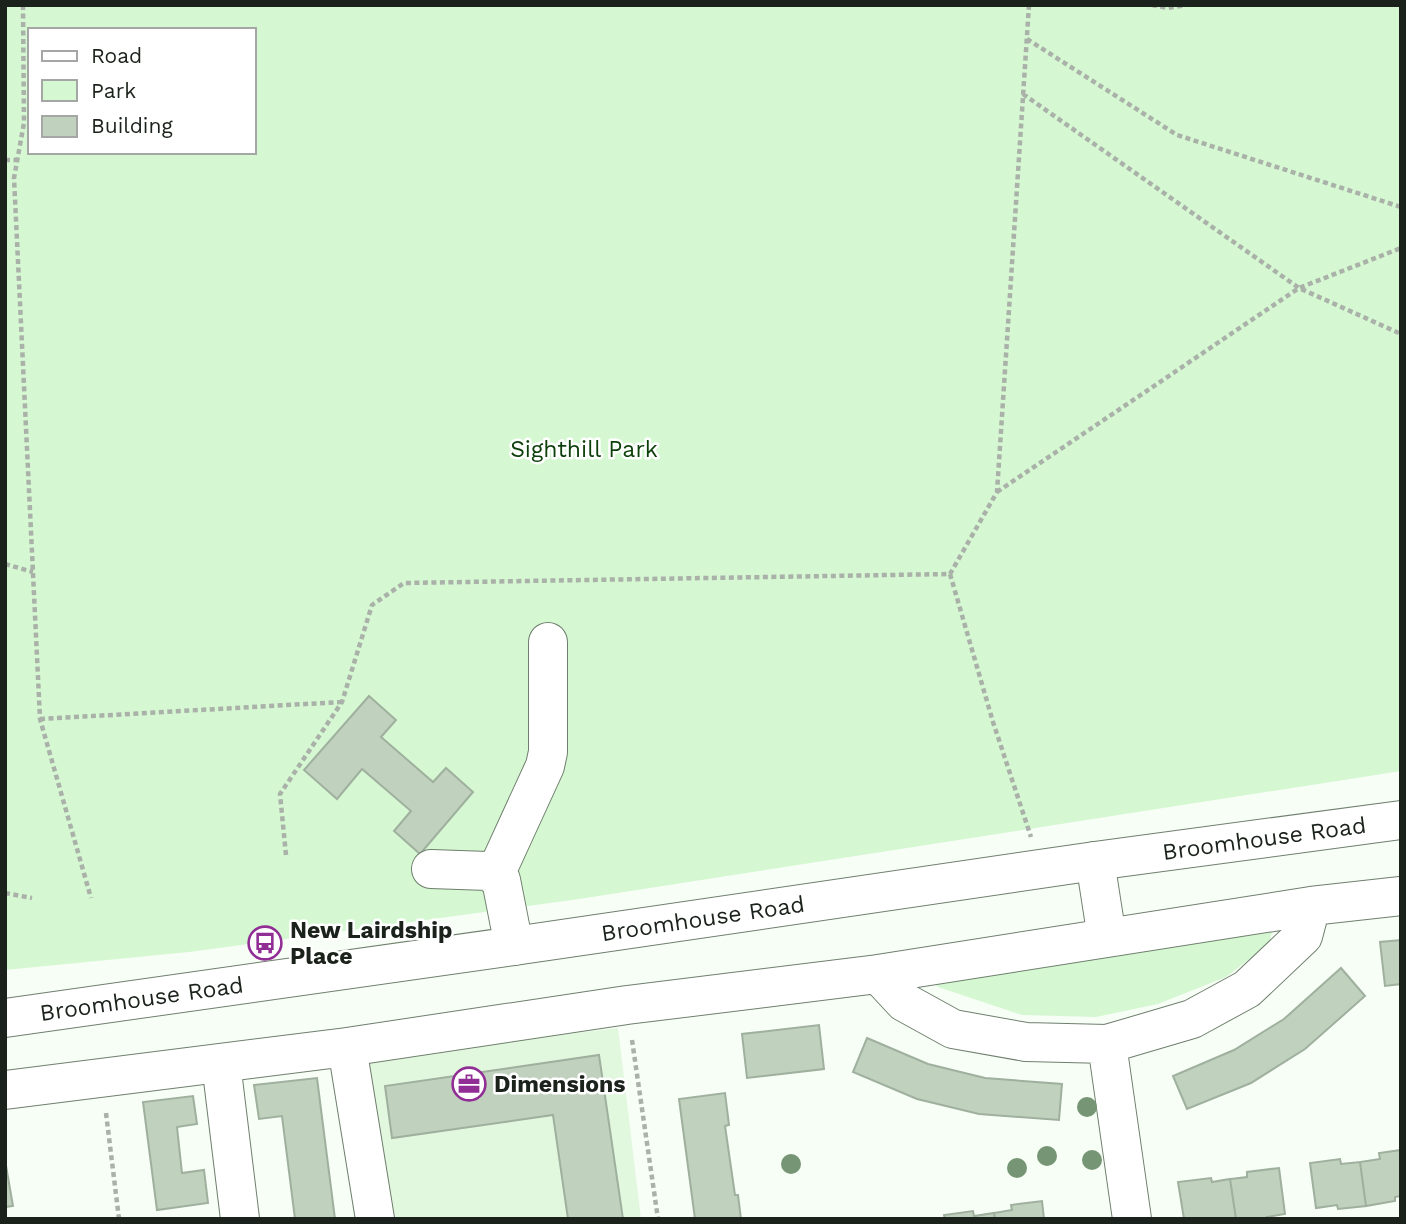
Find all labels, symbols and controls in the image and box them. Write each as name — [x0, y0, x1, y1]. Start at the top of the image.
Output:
legend — [28, 28, 256, 154]
text: Road — [91, 43, 142, 68]
text: Park — [91, 78, 136, 103]
text: Building — [91, 113, 173, 138]
park label: Sighthill Park — [510, 436, 658, 463]
street label: Broomhouse Road — [1161, 812, 1368, 866]
street label: Broomhouse Road — [599, 891, 807, 947]
place label: New Lairdship Place — [290, 917, 452, 970]
bus stop icon: New Lairdship Place — [246, 924, 284, 962]
street label: Broomhouse Road — [38, 971, 245, 1027]
office icon: Dimensions — [450, 1065, 488, 1103]
place label: Dimensions — [494, 1071, 626, 1098]

